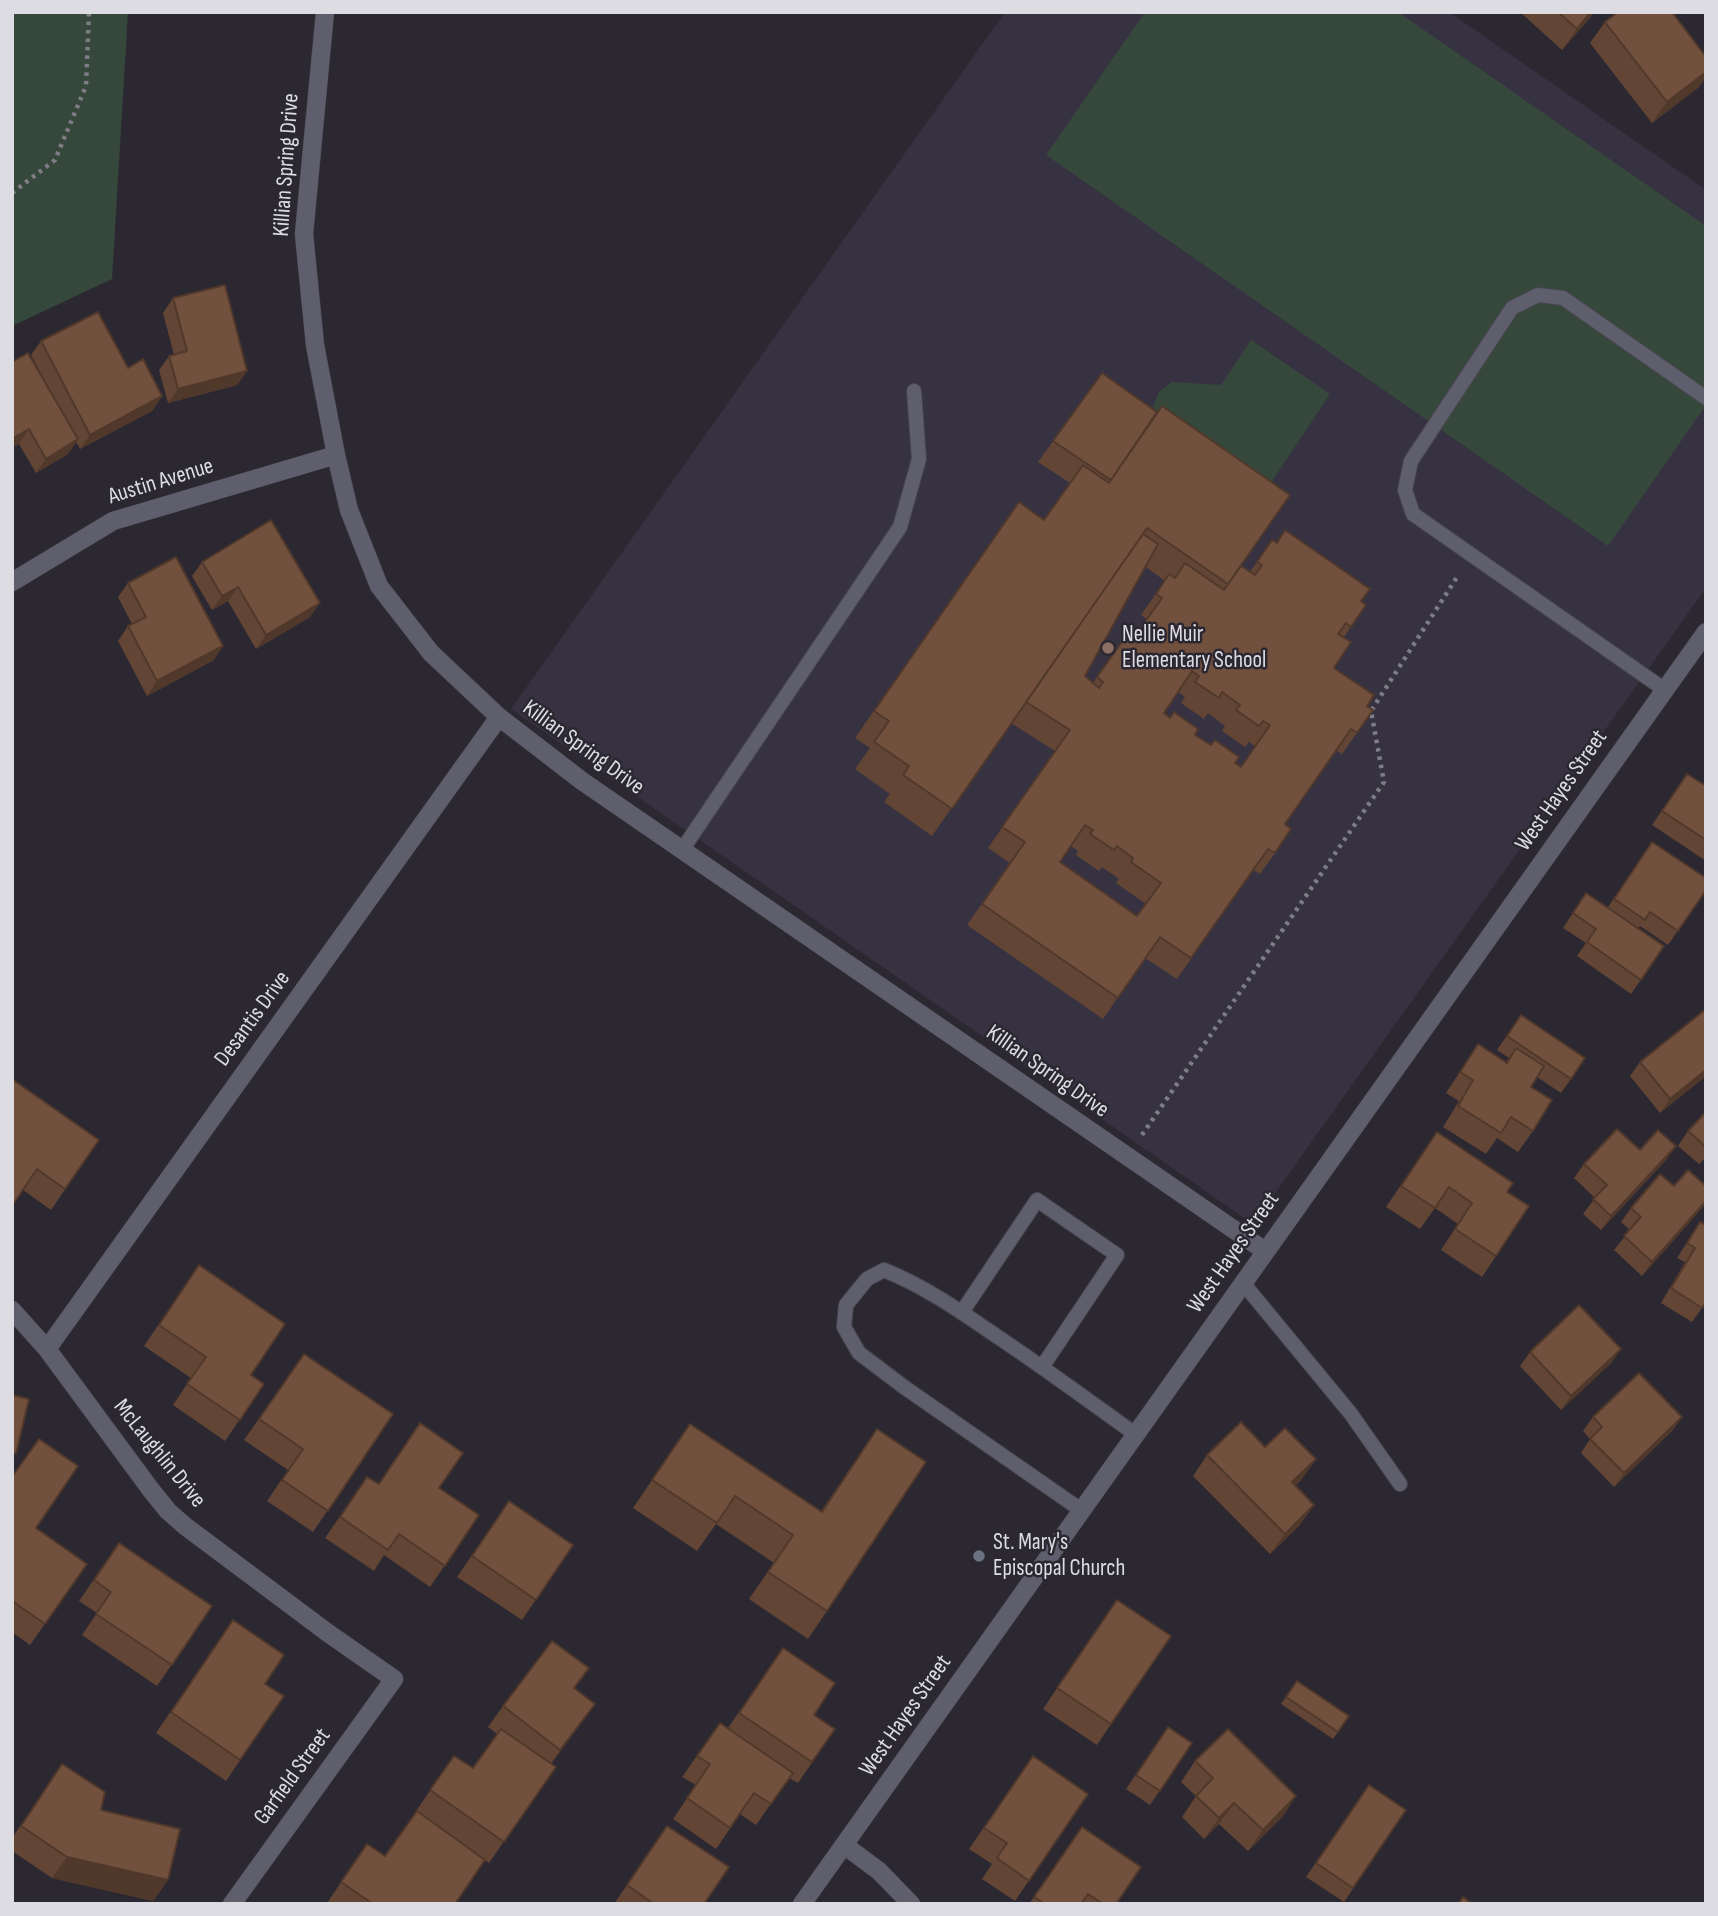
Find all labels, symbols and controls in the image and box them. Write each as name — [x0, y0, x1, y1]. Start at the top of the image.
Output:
street label: Killian Spring Drive — [268, 92, 306, 238]
street label: Austin Avenue — [105, 453, 217, 511]
place label: Nellie Muir Elementary School — [1122, 621, 1266, 675]
marker: Nellie Muir Elementary School — [1100, 640, 1116, 656]
street label: Killian Spring Drive — [517, 695, 649, 801]
street label: West Hayes Street — [1510, 725, 1614, 857]
street label: Desantis Drive — [209, 966, 297, 1072]
street label: Killian Spring Drive — [980, 1020, 1114, 1124]
street label: West Hayes Street — [1182, 1187, 1286, 1319]
street label: McLaughlin Drive — [107, 1394, 211, 1514]
place label: St. Mary's Episcopal Church — [993, 1529, 1125, 1583]
marker: St. Mary's Episcopal Church — [971, 1548, 987, 1564]
street label: West Hayes Street — [854, 1650, 958, 1782]
street label: Garfield Street — [249, 1723, 337, 1831]

